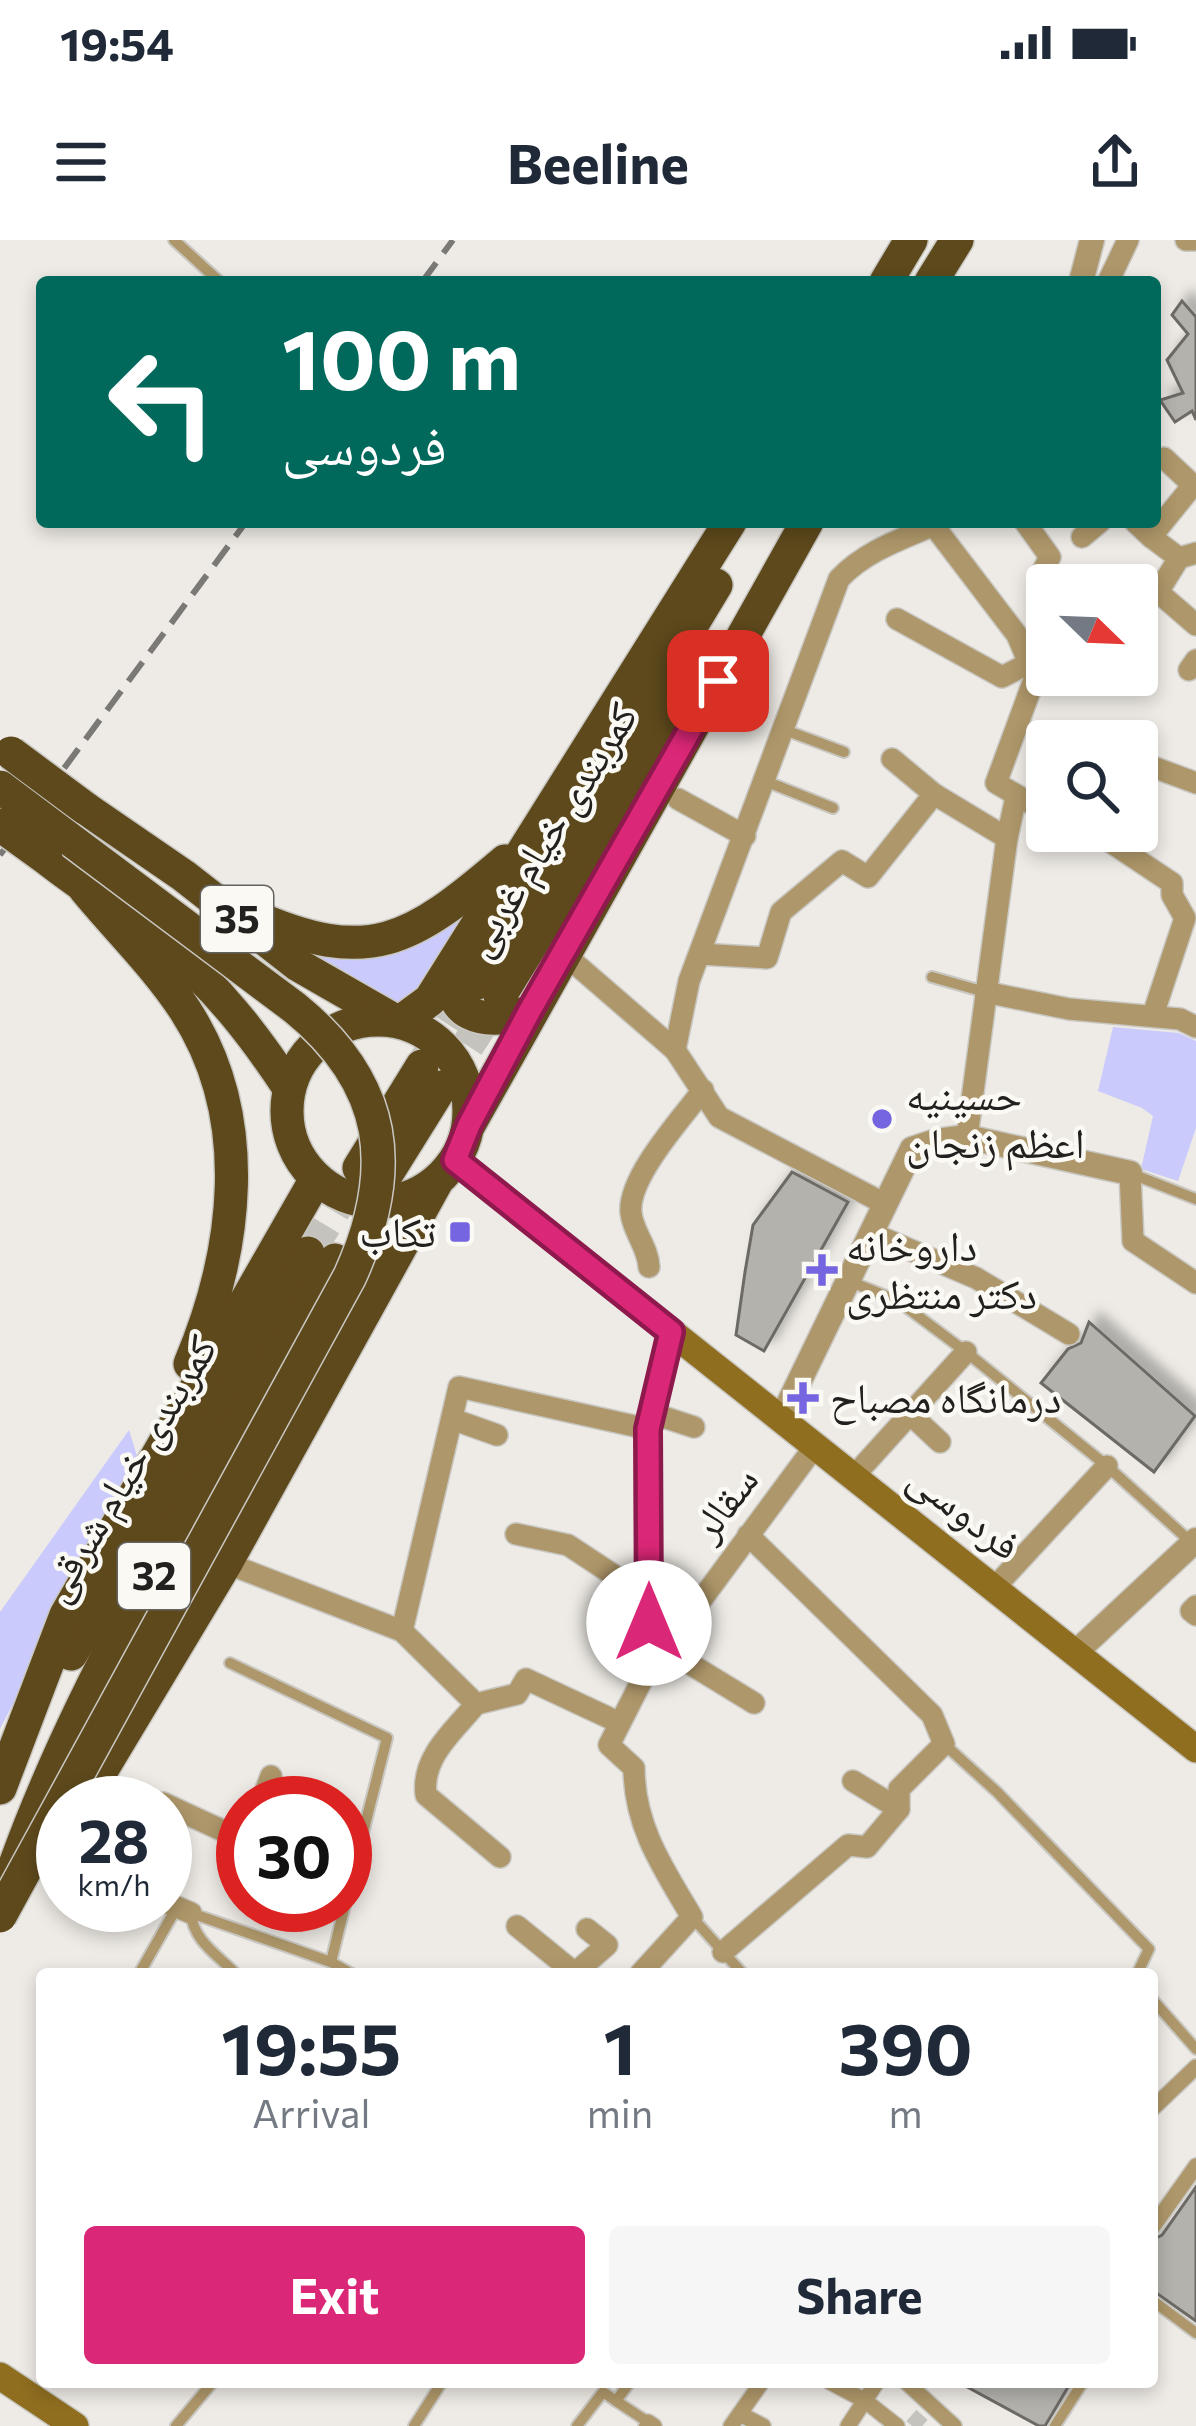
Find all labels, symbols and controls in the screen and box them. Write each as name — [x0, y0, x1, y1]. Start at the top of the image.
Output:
text: 19:54 — [60, 15, 174, 70]
icon: menu — [48, 129, 114, 195]
text: Beeline — [507, 129, 689, 195]
icon: share — [1082, 129, 1148, 195]
text: 100 m — [282, 305, 521, 407]
icon: left — [84, 324, 240, 480]
text: فردوسی — [282, 410, 447, 476]
north arrow — [1026, 564, 1158, 696]
map controls — [1026, 564, 1158, 852]
pin — [667, 630, 769, 732]
icon: arrive — [685, 648, 751, 714]
street label: کمربندی خیام غربی — [450, 692, 651, 967]
button: search — [1026, 720, 1158, 852]
road number: 35 — [201, 886, 273, 952]
place label: حسینیه اعظم زنجان — [906, 1067, 1085, 1171]
marker: حسینیه اعظم زنجان — [869, 1106, 895, 1132]
place label: تکاب — [359, 1204, 436, 1256]
place label: داروخانه دکتر منتظری — [846, 1218, 1037, 1320]
marker: تکاب — [447, 1219, 473, 1245]
marker: داروخانه دکتر منتظری — [809, 1257, 835, 1283]
street label: کمربندی خیام شرقی — [26, 1324, 231, 1612]
place label: درمانگاه مصباح — [830, 1370, 1061, 1425]
marker: درمانگاه مصباح — [787, 1382, 819, 1414]
street label: فردوسی — [898, 1449, 1033, 1571]
street label: سقالر — [677, 1454, 767, 1550]
road number: 32 — [118, 1543, 190, 1609]
position arrow — [586, 1560, 712, 1686]
speed limit sign: 30 — [216, 1776, 372, 1932]
text: 28 — [79, 1802, 149, 1875]
text: km/h — [78, 1865, 150, 1902]
text: 19:55 — [221, 2002, 401, 2090]
text: 1 — [604, 2002, 636, 2090]
text: 390 — [838, 2002, 973, 2090]
text: Arrival — [252, 2088, 370, 2136]
text: min — [587, 2088, 653, 2136]
text: m — [889, 2088, 923, 2136]
button: Exit — [84, 2226, 585, 2364]
button: Share — [609, 2226, 1110, 2364]

